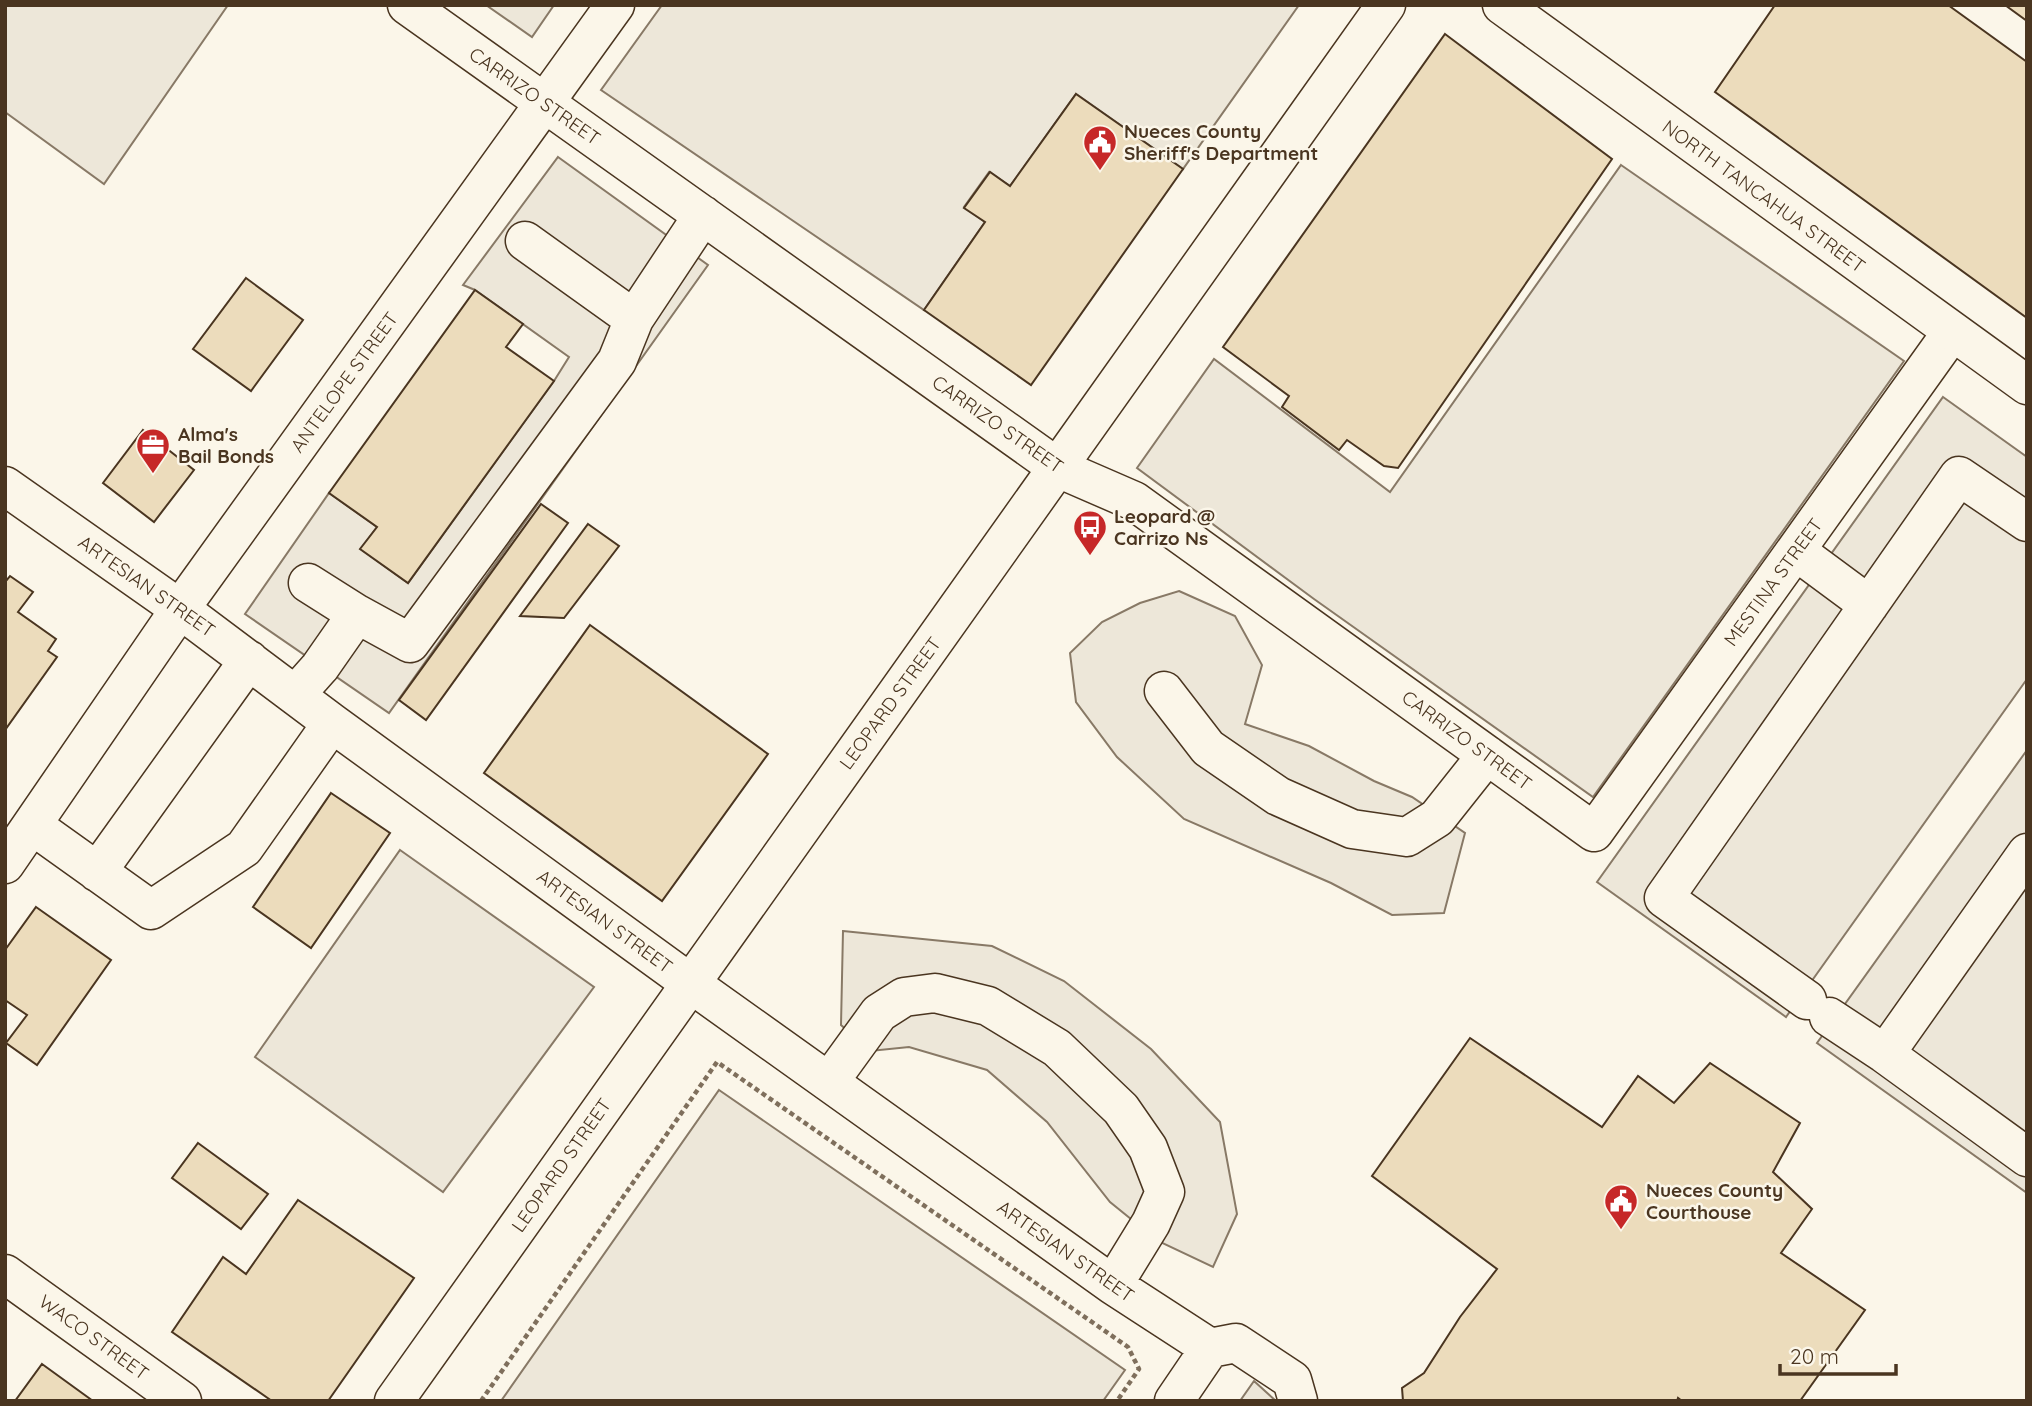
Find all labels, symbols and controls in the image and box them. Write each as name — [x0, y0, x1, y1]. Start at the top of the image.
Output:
street label: CARRIZO STREET — [465, 42, 605, 150]
street label: NORTH TANCAHUA STREET — [1658, 114, 1870, 278]
place label: Nueces County Sheriff's Department — [1124, 119, 1318, 165]
public building icon: Nueces County Sheriff's Department — [1081, 123, 1119, 172]
street label: ANTELOPE STREET — [285, 307, 403, 457]
street label: CARRIZO STREET — [928, 370, 1068, 478]
place label: Alma's Bail Bonds — [178, 422, 274, 468]
office icon: Alma's Bail Bonds — [134, 426, 172, 475]
place label: Leopard @ Carrizo Ns — [1114, 504, 1215, 550]
bus stop icon: Leopard @ Carrizo Ns — [1071, 508, 1109, 557]
street label: MESTINA STREET — [1718, 513, 1828, 651]
street label: ARTESIAN STREET — [74, 530, 220, 642]
street label: LEOPARD STREET — [834, 632, 946, 774]
street label: CARRIZO STREET — [1397, 685, 1537, 795]
street label: ARTESIAN STREET — [533, 864, 677, 978]
street label: LEOPARD STREET — [506, 1093, 616, 1237]
place label: Nueces County Courthouse — [1646, 1178, 1783, 1224]
public building icon: Nueces County Courthouse — [1602, 1182, 1640, 1231]
street label: ARTESIAN STREET — [993, 1195, 1139, 1307]
street label: WACO STREET — [34, 1289, 154, 1385]
scale bar — [1780, 1332, 1896, 1376]
text: 20 m — [1790, 1343, 1839, 1369]

